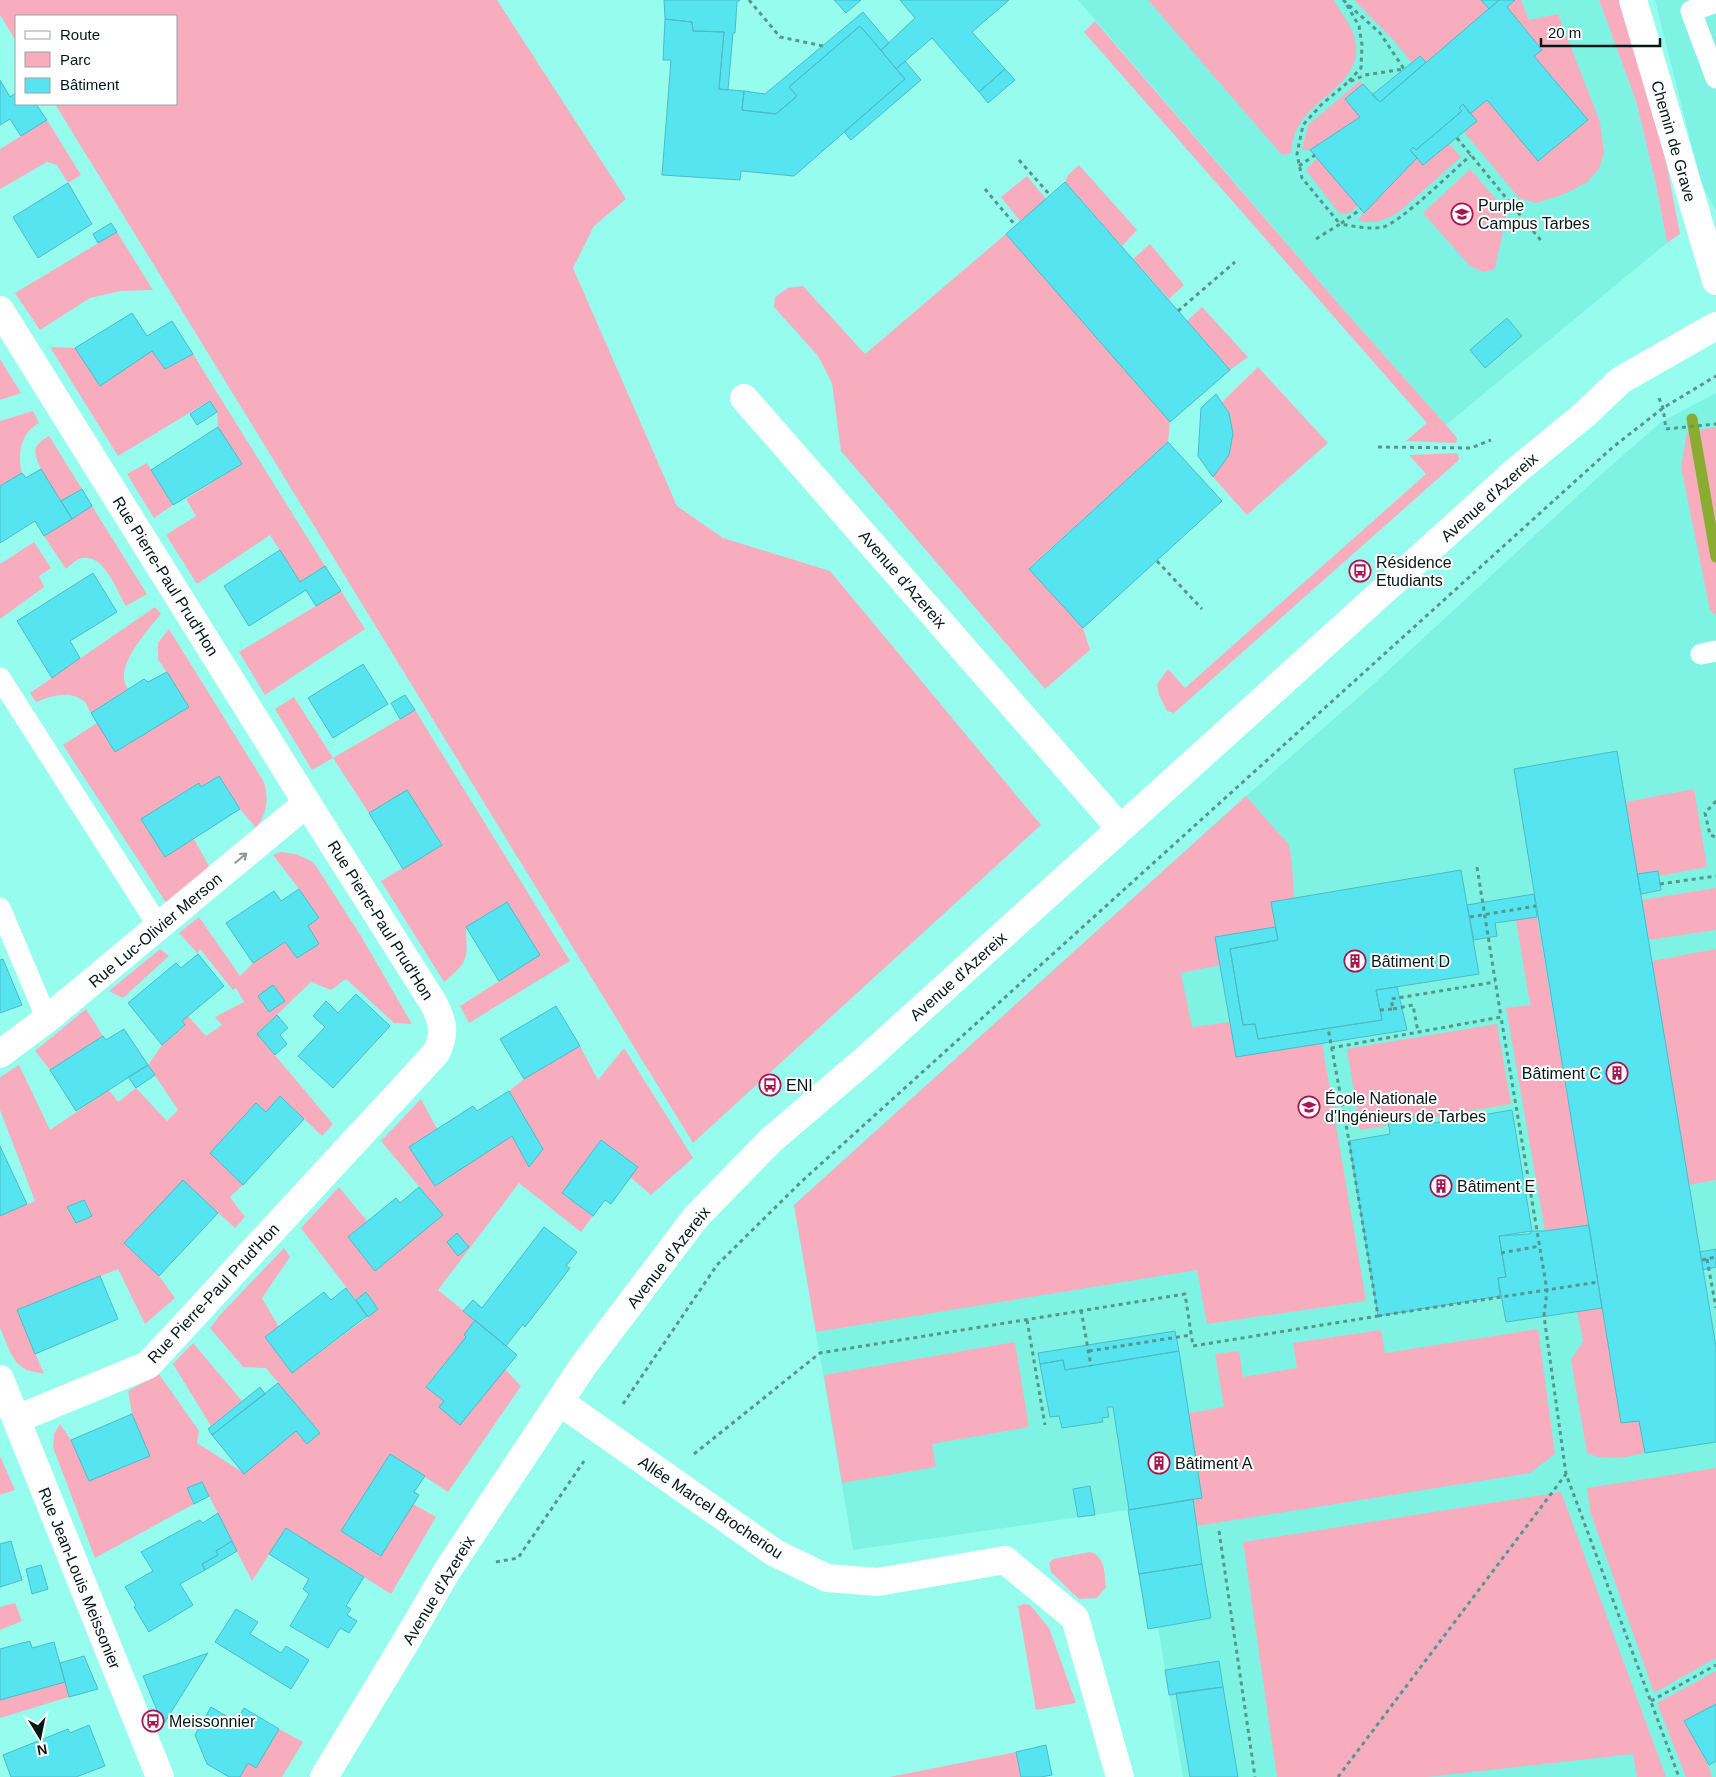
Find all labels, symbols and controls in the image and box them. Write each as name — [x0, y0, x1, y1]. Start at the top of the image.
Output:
legend — [15, 15, 178, 105]
scale bar — [1541, 15, 1660, 47]
text: 20 m — [1548, 24, 1581, 41]
text: Route — [60, 26, 100, 43]
text: Parc — [60, 51, 91, 68]
text: Bâtiment — [60, 76, 120, 93]
street label: Chemin de Grave — [1648, 79, 1699, 204]
place label: Purple Campus Tarbes — [1478, 197, 1590, 232]
school or university icon: Purple Campus Tarbes — [1450, 202, 1474, 226]
street label: Avenue d'Azereix — [1438, 450, 1541, 545]
street label: Rue Pierre-Paul Prud'Hon — [109, 494, 222, 659]
street label: Avenue d'Azereix — [856, 527, 950, 632]
place label: Résidence Etudiants — [1376, 554, 1452, 589]
bus stop icon: Résidence Etudiants — [1348, 559, 1372, 583]
street label: Rue Pierre-Paul Prud'Hon — [324, 838, 437, 1003]
one-way arrow — [235, 852, 248, 863]
street label: Rue Luc-Olivier Merson — [85, 870, 225, 991]
street label: Avenue d'Azereix — [907, 929, 1010, 1024]
building icon: Bâtiment D — [1343, 949, 1367, 973]
place label: Bâtiment D — [1371, 953, 1450, 970]
building icon: Bâtiment C — [1605, 1061, 1629, 1085]
place label: Bâtiment C — [1522, 1065, 1601, 1082]
bus stop icon: ENI — [758, 1073, 782, 1097]
place label: ENI — [786, 1077, 813, 1094]
place label: École Nationale d'Ingénieurs de Tarbes — [1325, 1089, 1486, 1125]
school or university icon: École Nationale d'Ingénieurs de Tarbes — [1297, 1095, 1321, 1119]
building icon: Bâtiment E — [1429, 1174, 1453, 1198]
place label: Bâtiment E — [1457, 1178, 1535, 1195]
street label: Avenue d'Azereix — [624, 1203, 713, 1311]
street label: Rue Pierre-Paul Prud'Hon — [144, 1220, 282, 1367]
building icon: Bâtiment A — [1147, 1451, 1171, 1475]
street label: Allée Marcel Brocheriou — [636, 1453, 786, 1562]
place label: Bâtiment A — [1175, 1455, 1253, 1472]
street label: Rue Jean-Louis Meissonier — [35, 1485, 124, 1672]
street label: Avenue d'Azereix — [399, 1533, 478, 1648]
bus stop icon: Meissonnier — [141, 1709, 165, 1733]
north arrow — [15, 1712, 65, 1762]
place label: Meissonnier — [169, 1713, 256, 1730]
text: N — [36, 1741, 49, 1759]

